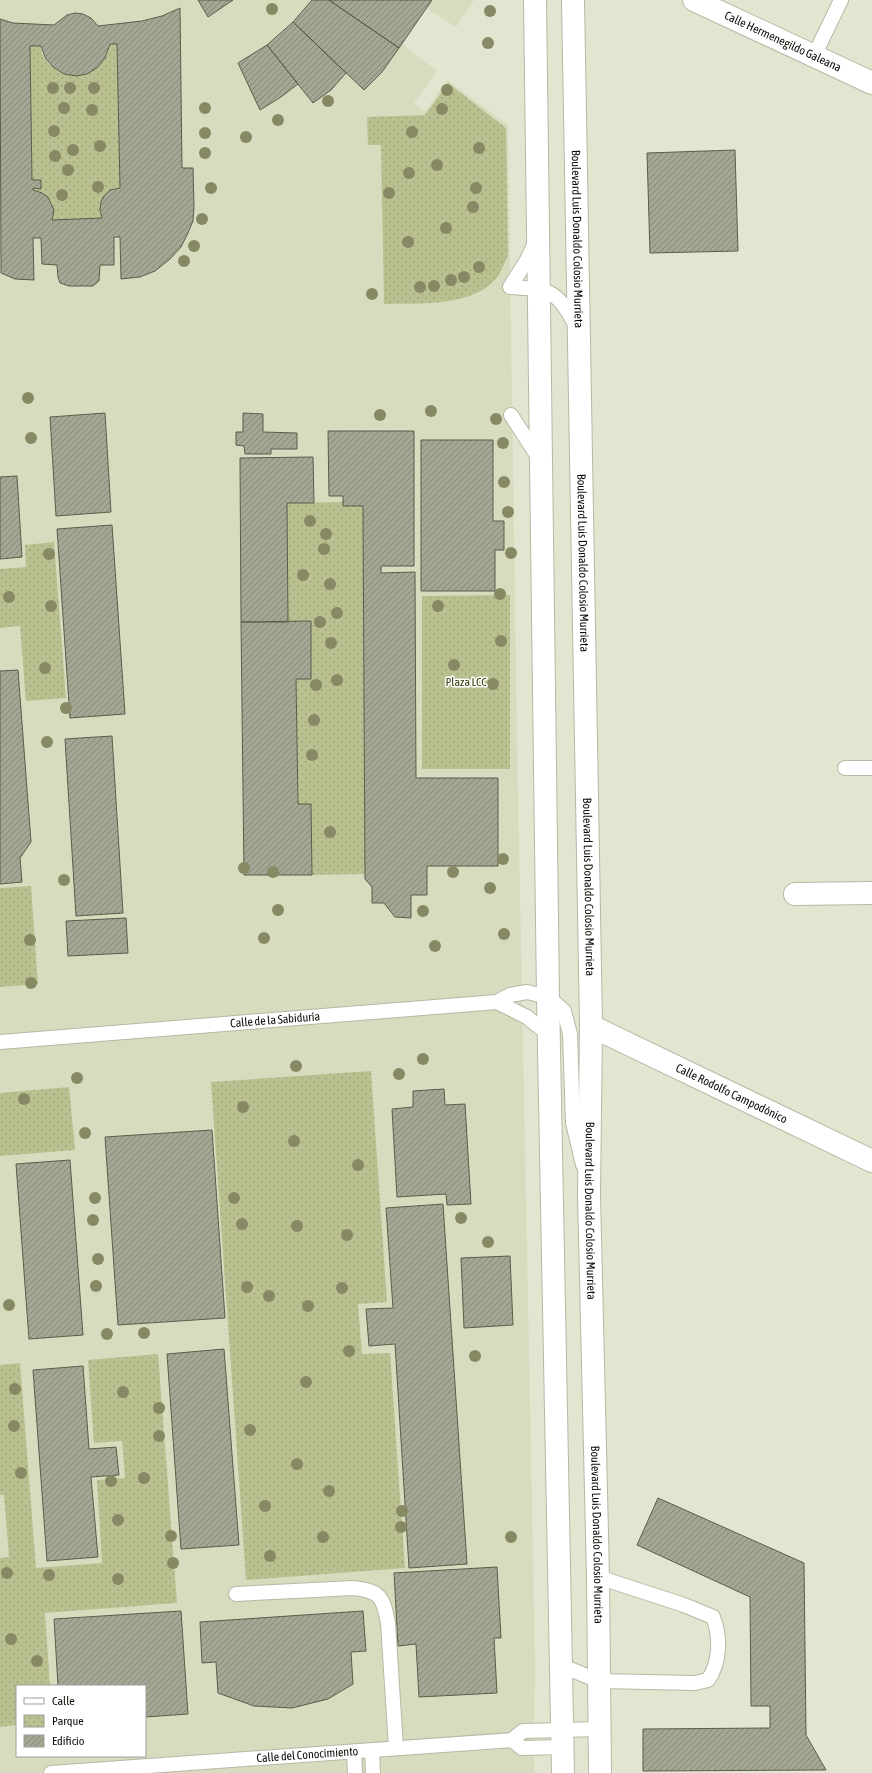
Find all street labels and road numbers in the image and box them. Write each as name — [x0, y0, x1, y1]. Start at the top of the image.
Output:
street label: Calle Hermenegildo Galeana — [722, 8, 843, 75]
street label: Boulevard Luis Donaldo Colosio Murrieta — [569, 150, 586, 328]
street label: Boulevard Luis Donaldo Colosio Murrieta — [574, 474, 591, 652]
street label: Boulevard Luis Donaldo Colosio Murrieta — [580, 798, 597, 976]
street label: Calle de la Sabiduría — [230, 1009, 321, 1030]
street label: Calle Rodolfo Campodónico — [674, 1061, 790, 1126]
street label: Boulevard Luis Donaldo Colosio Murrieta — [582, 1122, 598, 1300]
street label: Boulevard Luis Donaldo Colosio Murrieta — [588, 1446, 605, 1624]
street label: Calle del Conocimiento — [256, 1744, 359, 1765]

